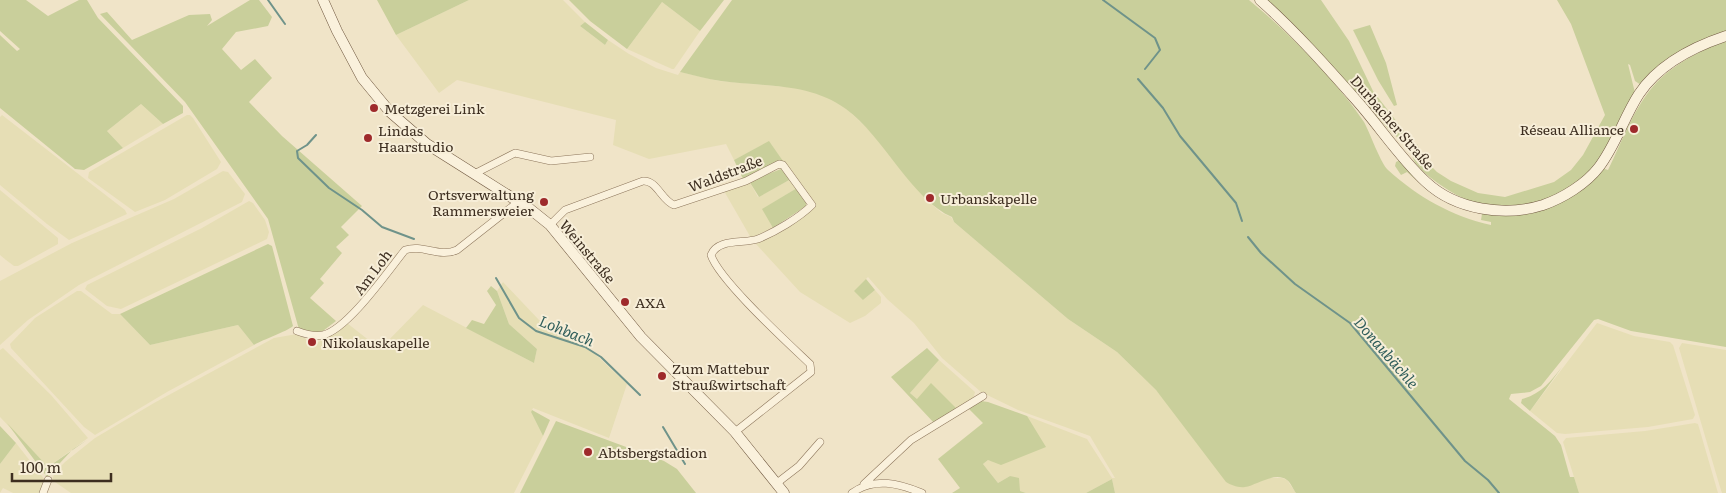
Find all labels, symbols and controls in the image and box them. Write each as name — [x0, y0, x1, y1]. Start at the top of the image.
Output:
street label: Durbacher Straße — [1346, 71, 1440, 173]
place label: Metzgerei Link — [384, 98, 485, 118]
marker: Metzgerei Link — [368, 102, 380, 114]
place label: Réseau Alliance — [1520, 119, 1624, 139]
place label: Lindas Haarstudio — [378, 120, 453, 156]
marker: Réseau Alliance — [1628, 123, 1640, 135]
marker: Lindas Haarstudio — [362, 132, 374, 144]
street label: Waldstraße — [685, 150, 765, 196]
place label: Ortsverwaltung Rammersweier — [428, 184, 534, 220]
place label: Urbanskapelle — [940, 188, 1037, 208]
marker: Urbanskapelle — [924, 192, 936, 204]
marker: Ortsverwaltung Rammersweier — [538, 196, 550, 208]
street label: Weinstraße — [555, 215, 621, 287]
street label: Am Loh — [348, 245, 396, 299]
place label: AXA — [635, 292, 666, 312]
marker: AXA — [619, 296, 631, 308]
water label: Lohbach — [536, 309, 598, 352]
water label: Donaubächle — [1349, 311, 1425, 393]
place label: Nikolauskapelle — [322, 332, 430, 352]
marker: Nikolauskapelle — [306, 336, 318, 348]
place label: Zum Mattebur Straußwirtschaft — [672, 358, 787, 394]
marker: Zum Mattebur Straußwirtschaft — [656, 370, 668, 382]
place label: Abtsbergstadion — [598, 442, 707, 462]
marker: Abtsbergstadion — [582, 446, 594, 458]
scale bar — [12, 450, 111, 482]
text: 100 m — [20, 455, 61, 478]

